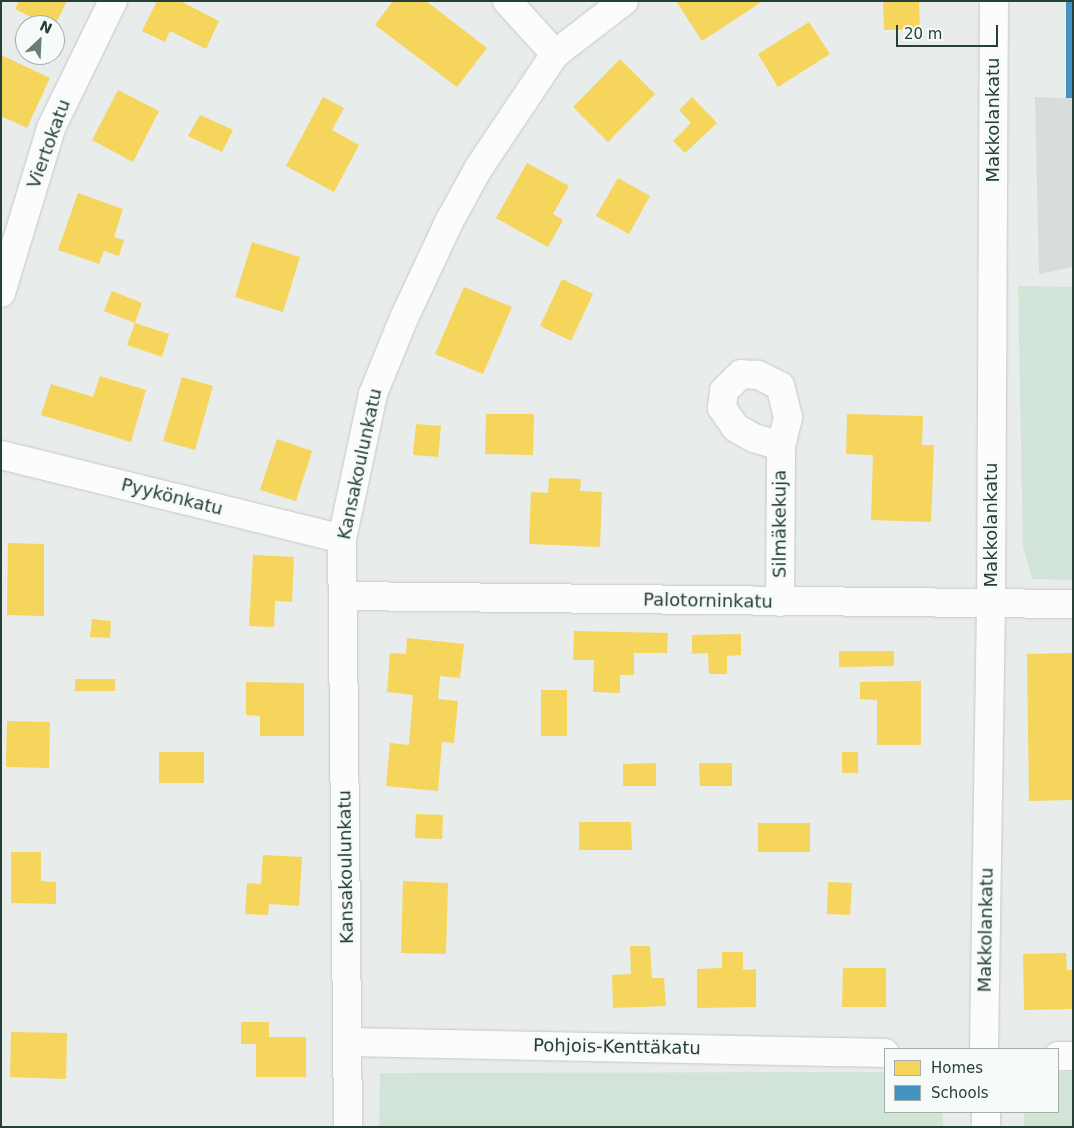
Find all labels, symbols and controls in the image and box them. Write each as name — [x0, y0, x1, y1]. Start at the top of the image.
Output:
north arrow — [15, 15, 65, 65]
scale bar — [899, 15, 1002, 47]
text: N — [37, 18, 55, 37]
text: 20 m — [904, 25, 942, 43]
street label: Makkolankatu — [982, 58, 1004, 182]
street label: Viertokatu — [23, 97, 75, 191]
street label: Kansakoulunkatu — [333, 386, 387, 542]
street label: Makkolankatu — [980, 463, 1002, 587]
street label: Silmäkekuja — [769, 470, 791, 578]
street label: Pyykönkatu — [119, 474, 225, 520]
street label: Palotorninkatu — [643, 589, 773, 613]
street label: Kansakoulunkatu — [334, 790, 358, 944]
street label: Makkolankatu — [974, 867, 998, 993]
street label: Pohjois-Kenttäkatu — [533, 1035, 701, 1059]
legend — [884, 1048, 1059, 1113]
text: Homes — [931, 1059, 983, 1077]
text: Schools — [931, 1084, 989, 1102]

